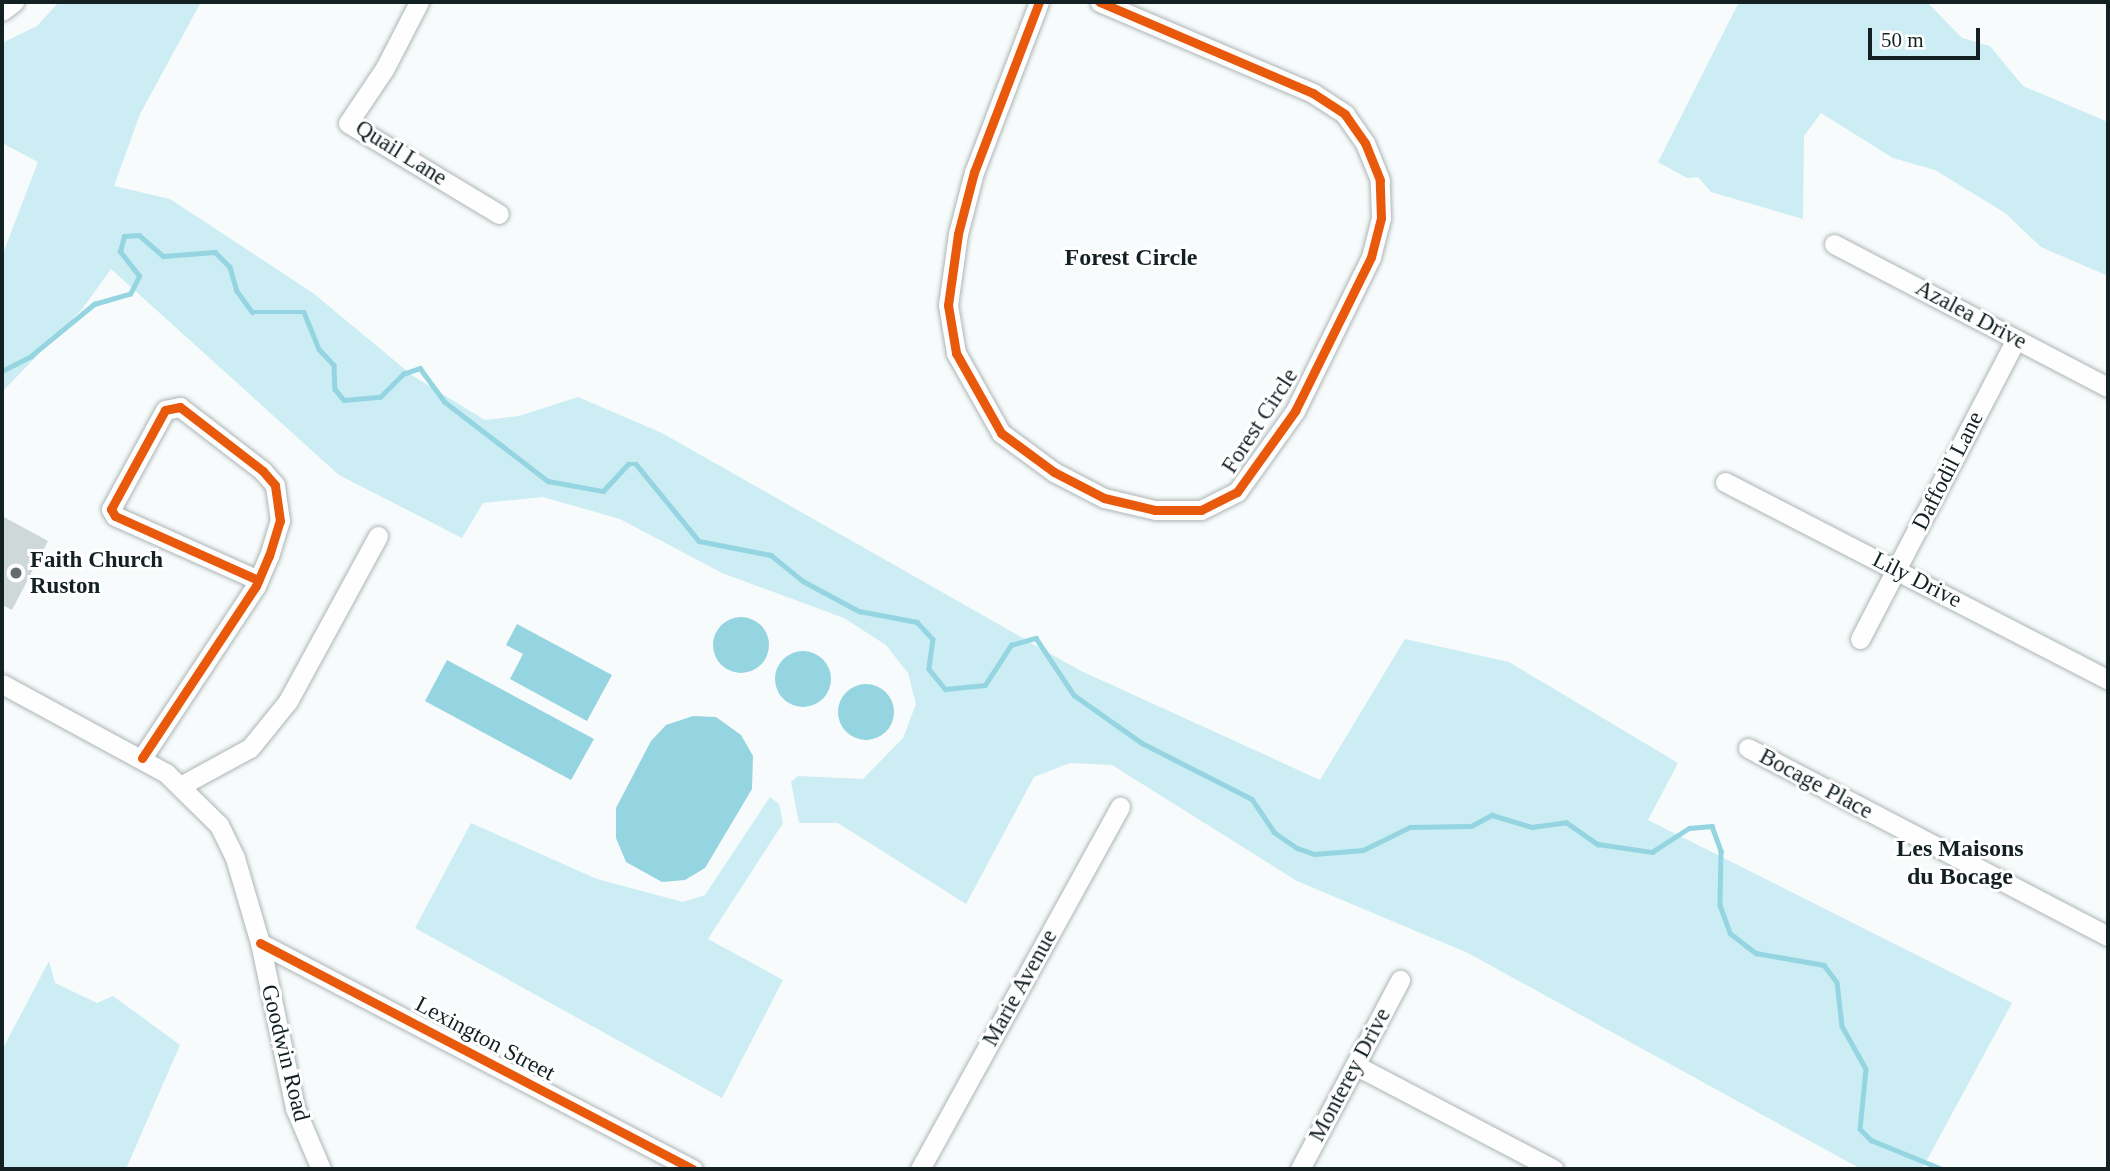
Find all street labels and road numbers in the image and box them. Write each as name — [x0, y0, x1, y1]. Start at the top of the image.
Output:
street label: Quail Lane — [350, 114, 452, 192]
street label: Azalea Drive — [1911, 274, 2031, 356]
street label: Forest Circle — [1216, 363, 1304, 479]
street label: Daffodil Lane — [1906, 407, 1990, 535]
street label: Lily Drive — [1868, 546, 1966, 614]
street label: Bocage Place — [1755, 743, 1877, 825]
street label: Marie Avenue — [976, 924, 1064, 1052]
street label: Goodwin Road — [255, 982, 315, 1124]
street label: Lexington Street — [411, 991, 559, 1087]
street label: Monterey Drive — [1303, 1003, 1397, 1147]

